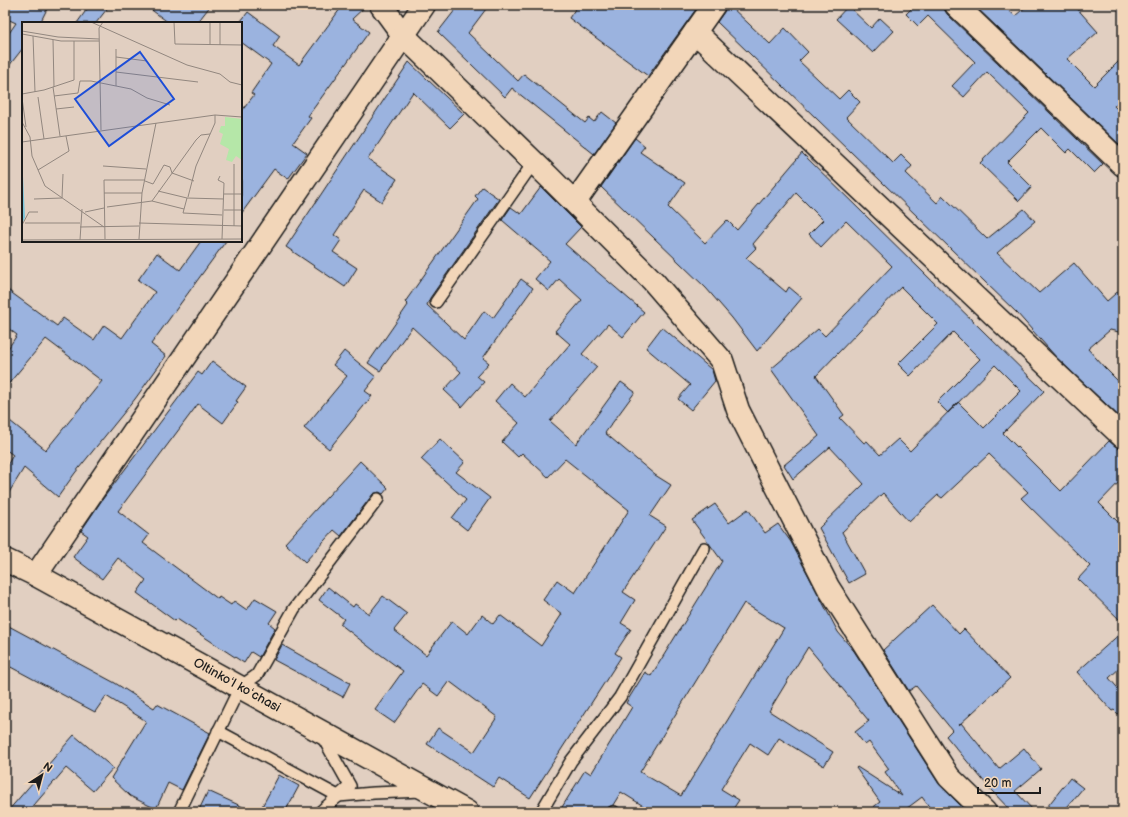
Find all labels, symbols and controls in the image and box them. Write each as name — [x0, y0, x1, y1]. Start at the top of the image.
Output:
inset map — [22, 22, 242, 242]
street label: Oltinkoʻl koʻchasi — [191, 654, 283, 716]
north arrow — [22, 755, 62, 795]
text: N — [40, 760, 55, 775]
scale bar — [978, 769, 1040, 795]
text: 20 m — [984, 776, 1011, 791]

